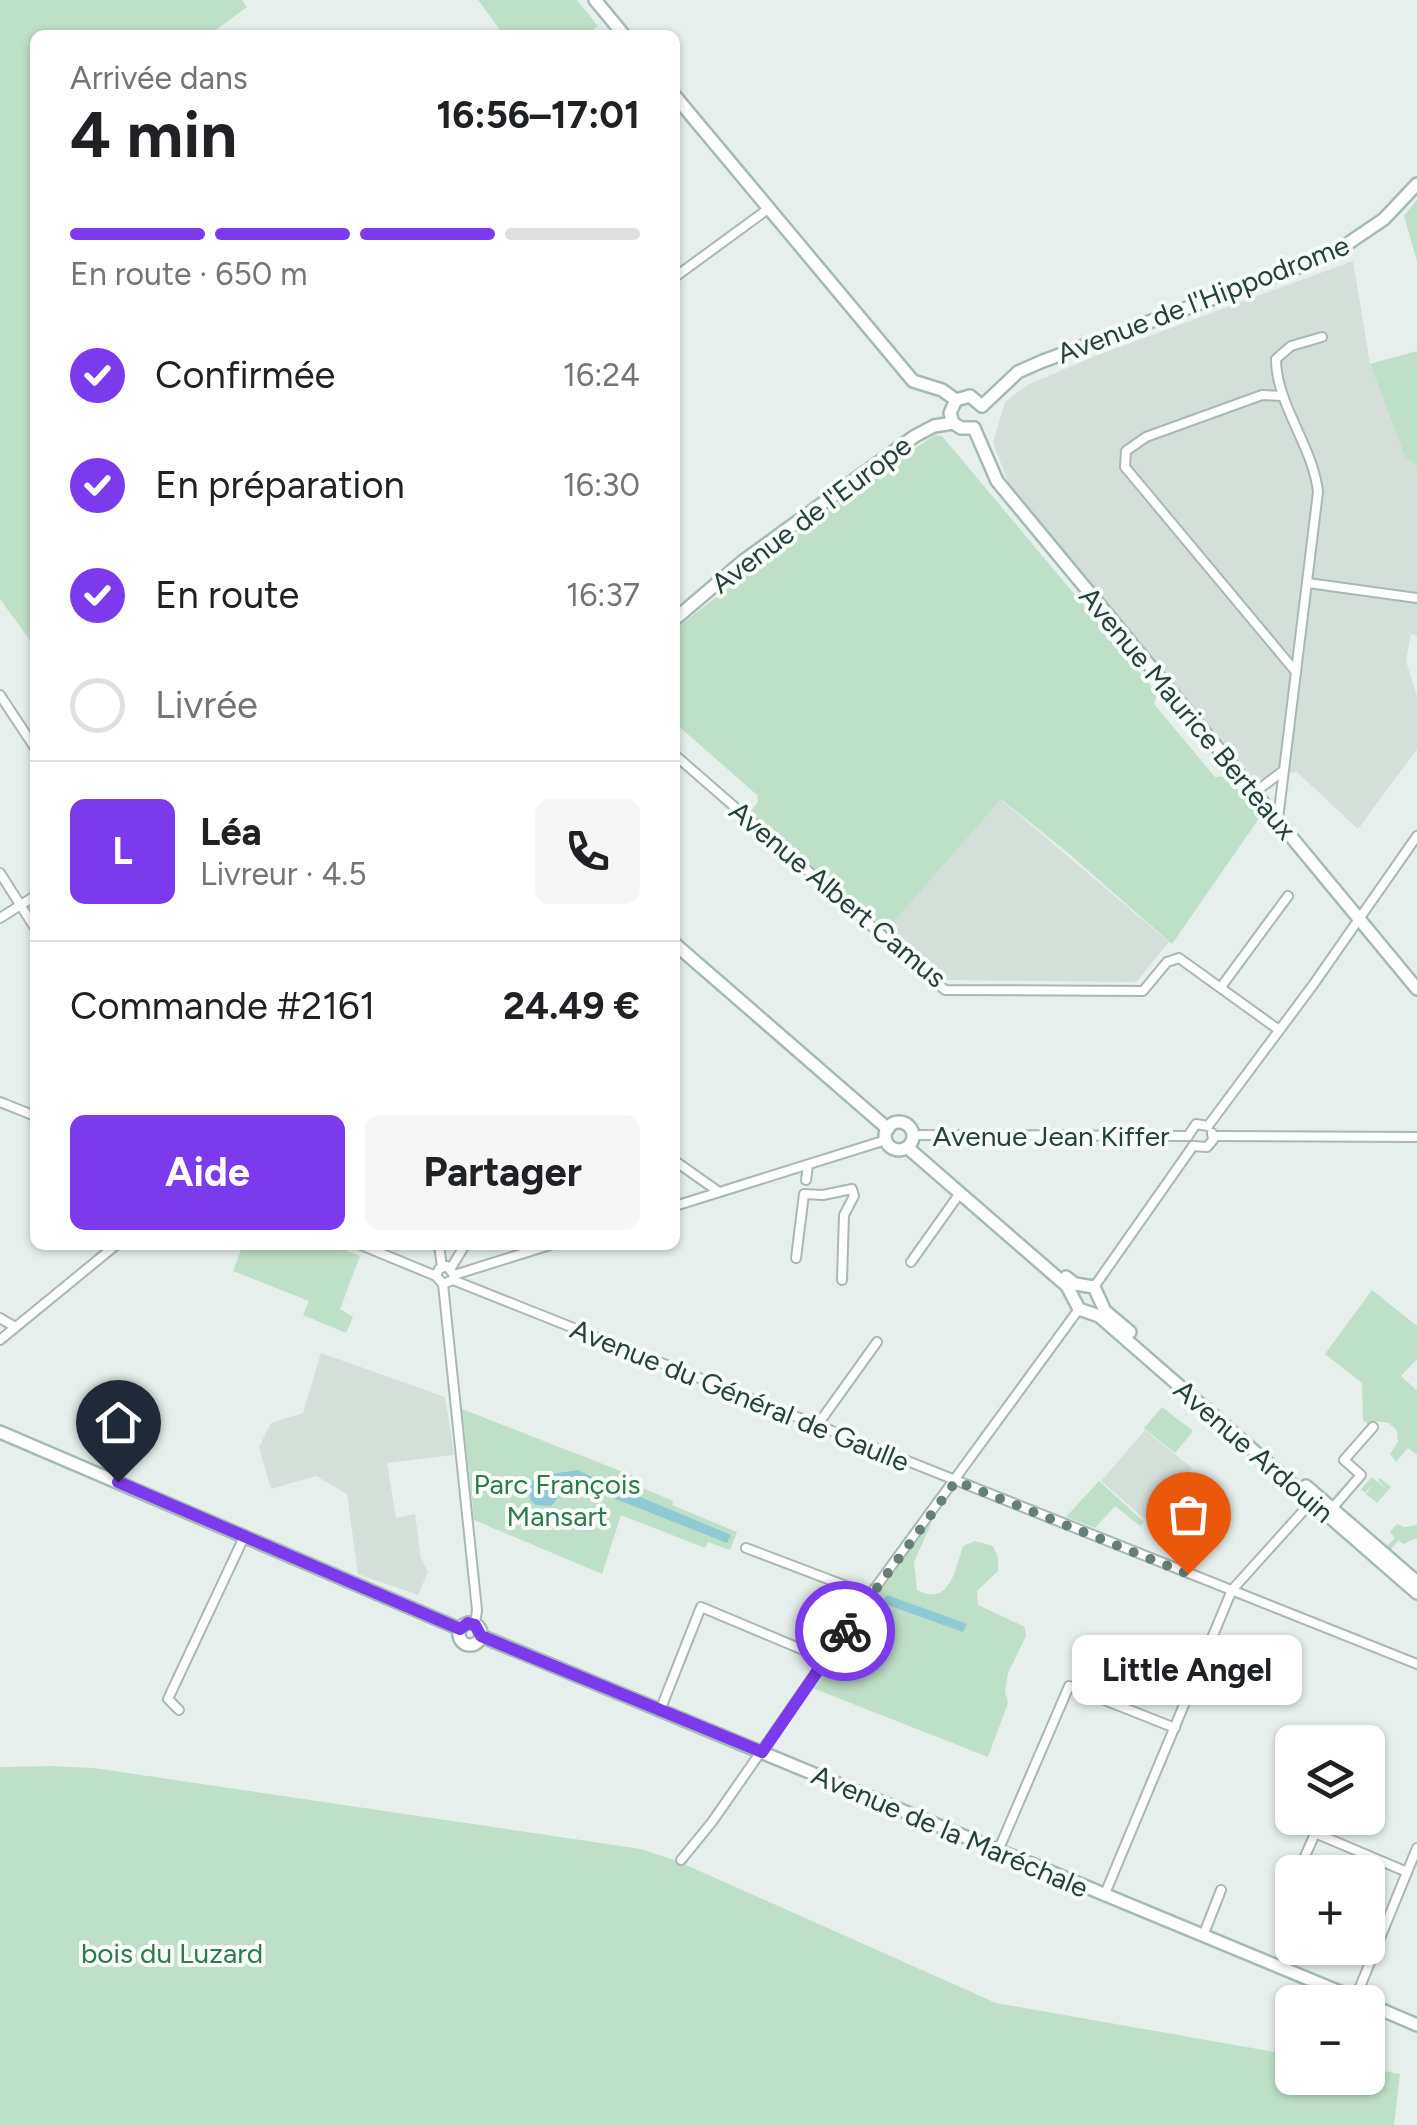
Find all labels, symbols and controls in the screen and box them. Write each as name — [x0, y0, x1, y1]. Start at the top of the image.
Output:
text: Arrivée dans — [70, 59, 248, 97]
text: 16:56–17:01 — [436, 92, 640, 138]
text: 4 min — [70, 95, 237, 173]
street label: Avenue de l'Hippodrome — [1052, 228, 1354, 370]
text: En route · 650 m — [70, 255, 308, 293]
icon: check — [70, 348, 125, 403]
text: Confirmée — [155, 352, 335, 398]
text: 16:24 — [563, 356, 640, 394]
street label: Avenue de l'Europe — [704, 428, 918, 600]
icon: check — [70, 458, 125, 513]
text: En préparation — [155, 462, 405, 508]
text: 16:30 — [563, 466, 640, 504]
icon: check — [70, 568, 125, 623]
text: En route — [155, 572, 299, 618]
text: 16:37 — [566, 576, 640, 614]
street label: Avenue Maurice Berteaux — [1072, 580, 1304, 847]
text: Livrée — [155, 682, 258, 728]
street label: Avenue Albert Camus — [723, 793, 953, 995]
button: phone — [535, 799, 640, 904]
text: Léa — [200, 809, 262, 855]
text: L — [112, 828, 133, 874]
text: Livreur · 4.5 — [200, 855, 367, 893]
text: Commande #2161 — [70, 983, 375, 1029]
text: 24.49 € — [503, 983, 640, 1029]
button: Aide — [70, 1115, 345, 1230]
button: Partager — [365, 1115, 640, 1230]
street label: Avenue Jean Kiffer — [932, 1119, 1170, 1153]
street label: Avenue du Général de Gaulle — [566, 1311, 914, 1479]
street label: Avenue Ardouin — [1167, 1372, 1341, 1530]
pin — [76, 1380, 161, 1483]
icon: home — [91, 1395, 146, 1450]
park label: Parc François Mansart — [474, 1467, 640, 1533]
pin — [1146, 1472, 1231, 1575]
icon: bag — [1161, 1487, 1216, 1542]
courier — [795, 1581, 895, 1681]
icon: bike — [818, 1604, 873, 1659]
callout: Little Angel — [1073, 1634, 1303, 1704]
text: Little Angel — [1102, 1651, 1272, 1689]
map controls — [1275, 1725, 1385, 2095]
button: layers — [1275, 1725, 1385, 1835]
street label: Avenue de la Maréchale — [807, 1757, 1093, 1905]
button: + — [1275, 1855, 1385, 1965]
park label: bois du Luzard — [81, 1936, 263, 1970]
button: − — [1275, 1985, 1385, 2095]

